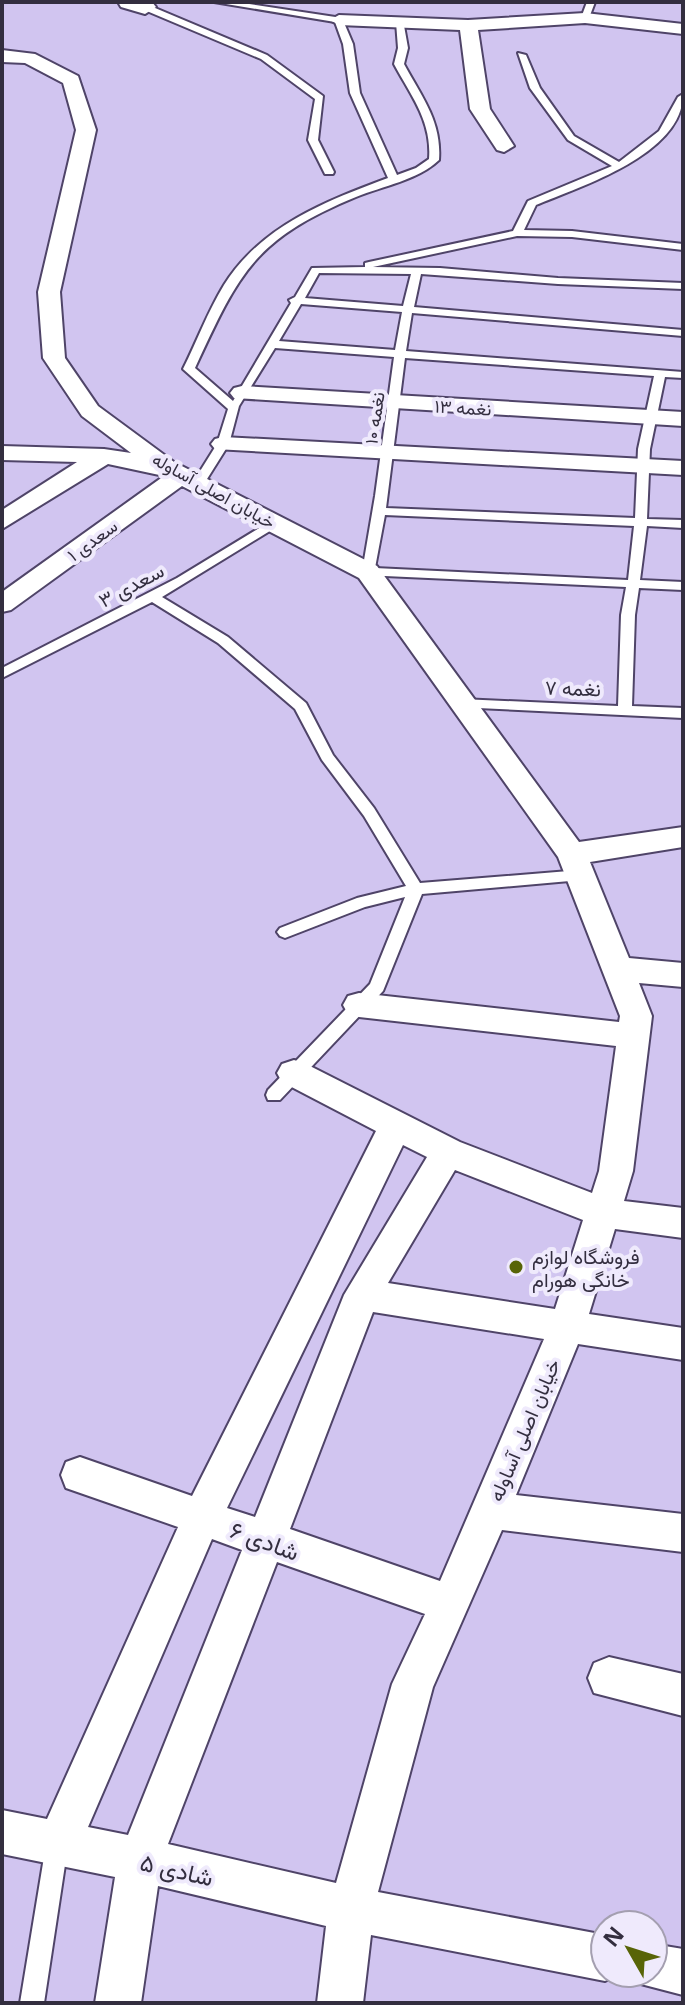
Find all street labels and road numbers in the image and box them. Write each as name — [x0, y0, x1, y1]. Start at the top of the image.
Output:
street label: نغمه ۱۰ — [358, 390, 390, 446]
street label: نغمه ۱۳ — [434, 394, 492, 420]
street label: خیابان اصلی آساوله — [148, 446, 280, 534]
street label: سعدی ۱ — [62, 514, 122, 566]
street label: سعدی ۳ — [94, 557, 168, 613]
street label: نغمه ۷ — [545, 674, 601, 702]
street label: خیابان اصلی آساوله — [482, 1355, 566, 1505]
street label: شادی ۶ — [226, 1512, 304, 1568]
street label: شادی ۵ — [137, 1845, 217, 1893]

